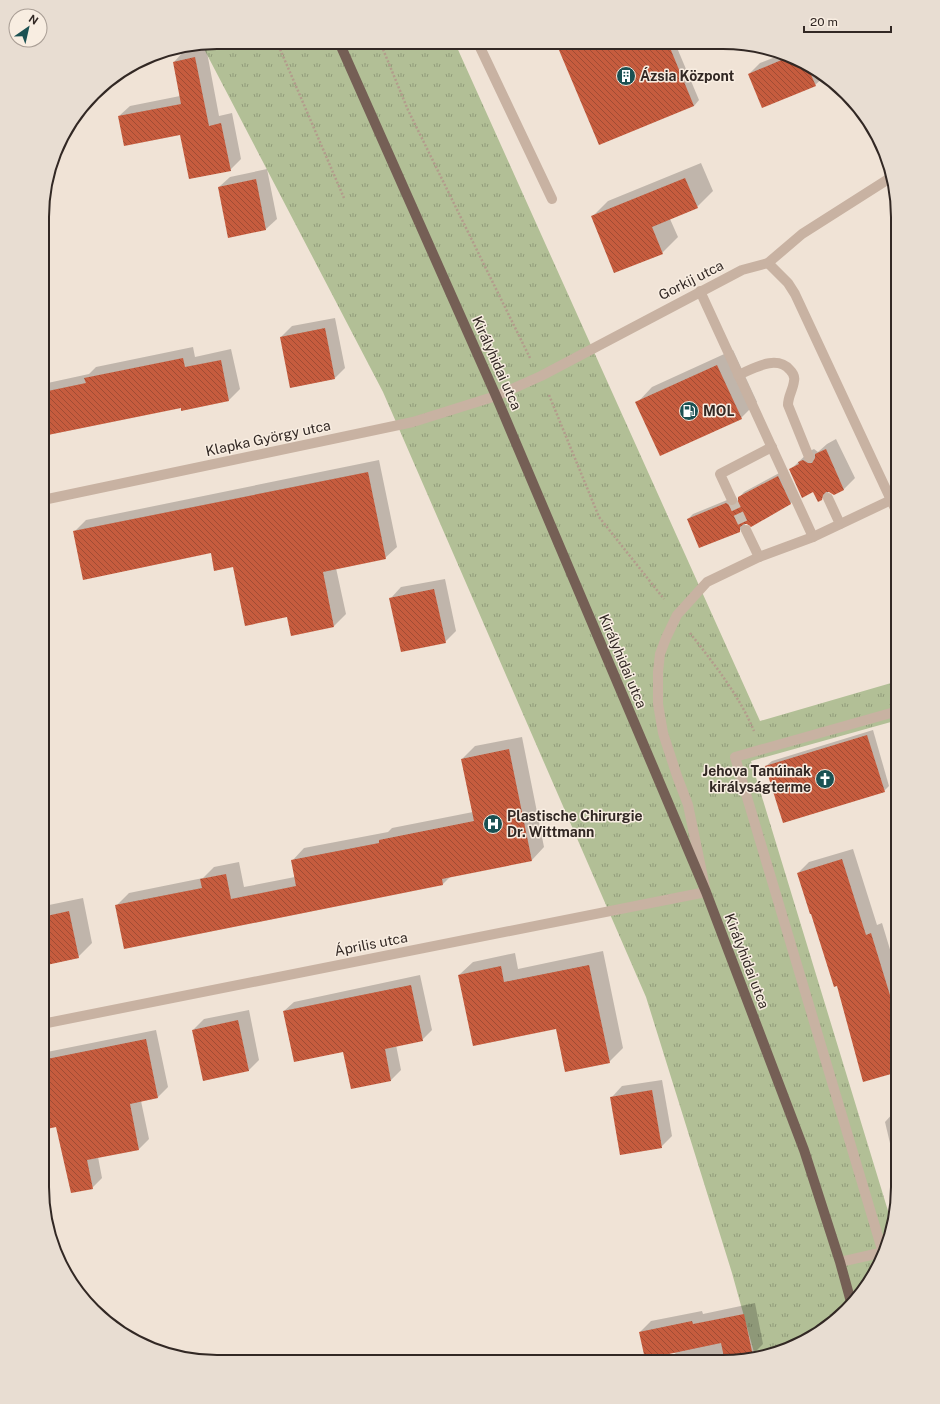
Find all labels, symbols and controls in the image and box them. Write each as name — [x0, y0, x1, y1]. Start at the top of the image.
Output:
north arrow — [8, 8, 48, 48]
scale bar — [804, 8, 891, 34]
text: N — [27, 12, 41, 27]
text: 20 m — [810, 15, 838, 29]
building icon: Ázsia Központ — [615, 65, 637, 87]
place label: Ázsia Központ — [640, 67, 735, 84]
street label: Gorkij utca — [656, 257, 726, 303]
street label: Királyhidai utca — [469, 314, 525, 412]
fuel station icon: MOL — [678, 400, 700, 422]
place label: MOL — [703, 403, 735, 419]
street label: Klapka György utca — [204, 417, 332, 459]
street label: Királyhidai utca — [596, 612, 650, 710]
place label: Jehova Tanúinak királyságterme — [703, 763, 811, 795]
church icon: Jehova Tanúinak királyságterme — [814, 768, 836, 790]
place label: Plastische Chirurgie Dr. Wittmann — [507, 808, 642, 840]
hospital icon: Plastische Chirurgie Dr. Wittmann — [482, 813, 504, 835]
street label: Királyhidai utca — [721, 911, 773, 1011]
street label: Április utca — [333, 928, 409, 959]

